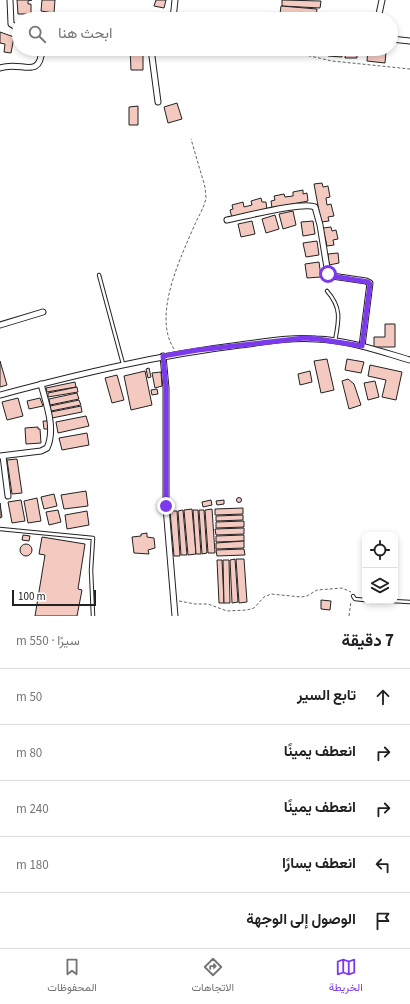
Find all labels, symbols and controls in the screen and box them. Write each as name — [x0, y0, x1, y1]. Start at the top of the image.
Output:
search box — [12, 12, 398, 56]
icon: search — [26, 23, 48, 45]
text: ابحث هنا — [58, 23, 112, 44]
route start — [319, 265, 337, 283]
route end — [157, 497, 175, 515]
map controls — [362, 532, 398, 604]
button: locate — [362, 532, 398, 568]
button: layers — [362, 568, 398, 604]
scale bar — [12, 588, 96, 607]
text: 100 m — [18, 589, 46, 604]
text: 7 دقيقة — [342, 629, 394, 653]
text: سيرًا · 550 m — [16, 632, 80, 650]
text: تابع السير — [297, 685, 356, 706]
icon: ahead — [372, 686, 394, 708]
text: 50 m — [16, 688, 42, 706]
text: انعطف يمينًا — [284, 741, 356, 762]
icon: right — [372, 742, 394, 764]
text: 80 m — [16, 744, 42, 762]
text: انعطف يمينًا — [284, 797, 356, 818]
icon: right — [372, 798, 394, 820]
text: 240 m — [16, 800, 49, 818]
text: انعطف يسارًا — [282, 853, 356, 874]
icon: left — [372, 854, 394, 876]
text: 180 m — [16, 856, 49, 874]
text: الوصول إلى الوجهة — [246, 909, 356, 930]
icon: arrive — [372, 910, 394, 932]
tab: المحفوظات — [47, 956, 97, 997]
tab: الاتجاهات — [191, 956, 234, 997]
tab: الخريطة — [329, 956, 363, 997]

